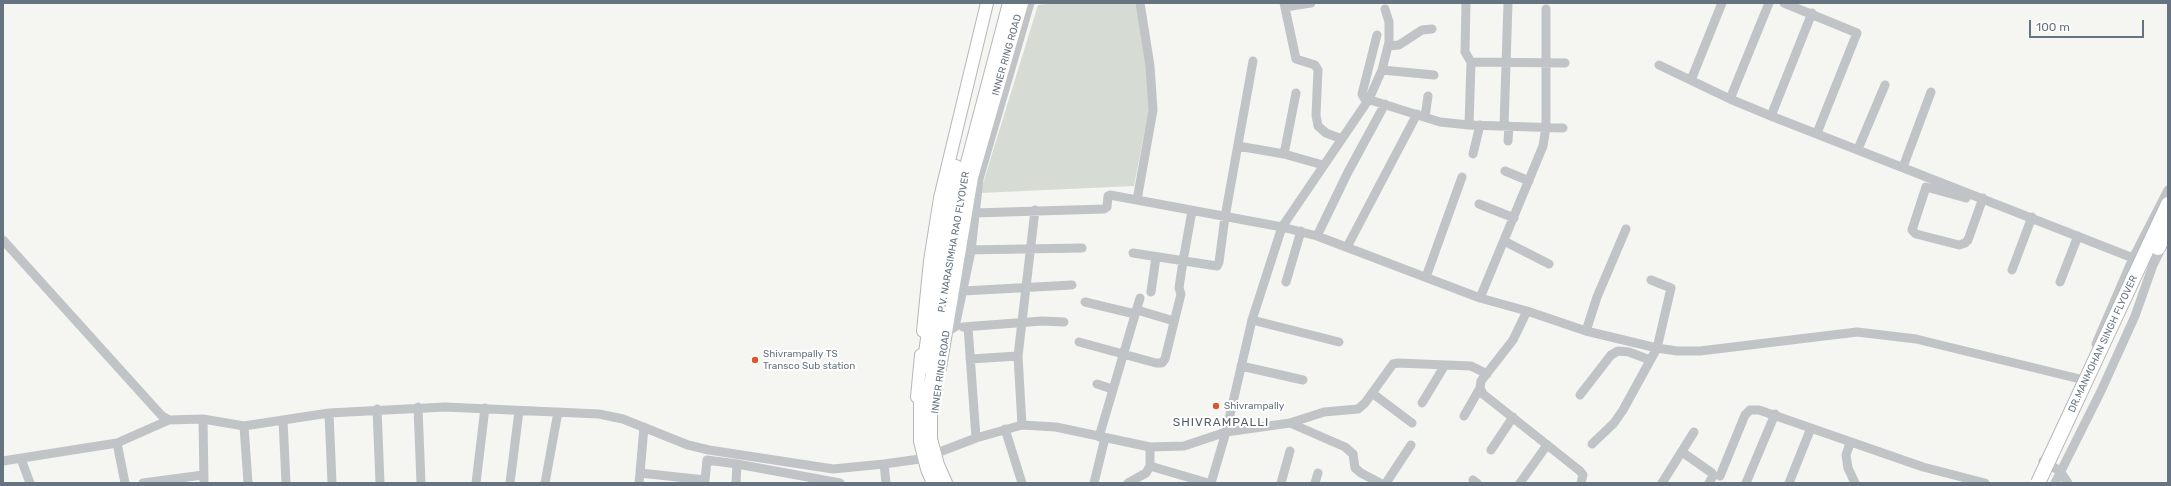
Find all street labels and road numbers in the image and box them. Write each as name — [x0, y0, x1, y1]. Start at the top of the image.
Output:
street label: INNER RING ROAD — [990, 13, 1024, 97]
street label: P.V. NARASIMHA RAO FLYOVER — [936, 171, 972, 313]
street label: DR.MANMOHAN SINGH FLYOVER — [2066, 273, 2140, 415]
street label: INNER RING ROAD — [929, 330, 953, 414]

